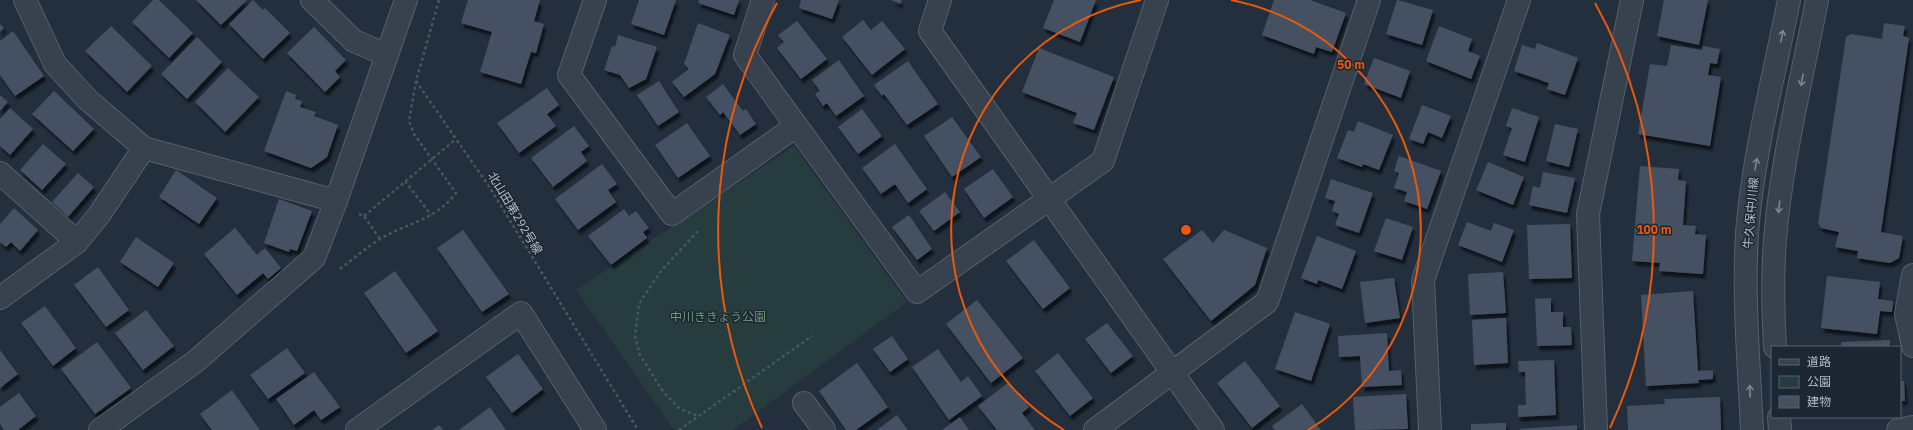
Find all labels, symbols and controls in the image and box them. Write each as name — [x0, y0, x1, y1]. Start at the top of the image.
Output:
one-way arrow — [1778, 30, 1786, 43]
text: 50 m — [1337, 57, 1365, 72]
one-way arrow — [1798, 73, 1806, 86]
one-way arrow — [1753, 158, 1761, 171]
street label: 北山田第292号線 — [485, 169, 546, 257]
street label: 牛久保中川線 — [1740, 176, 1761, 249]
one-way arrow — [1775, 200, 1783, 213]
text: 100 m — [1636, 222, 1672, 237]
centre of rings — [1179, 223, 1193, 237]
park label: 中川ききょう公園 — [670, 309, 766, 324]
legend — [1771, 346, 1901, 418]
text: 道路 — [1807, 354, 1831, 369]
text: 公園 — [1807, 374, 1831, 389]
one-way arrow — [1746, 385, 1754, 398]
text: 建物 — [1807, 394, 1831, 409]

